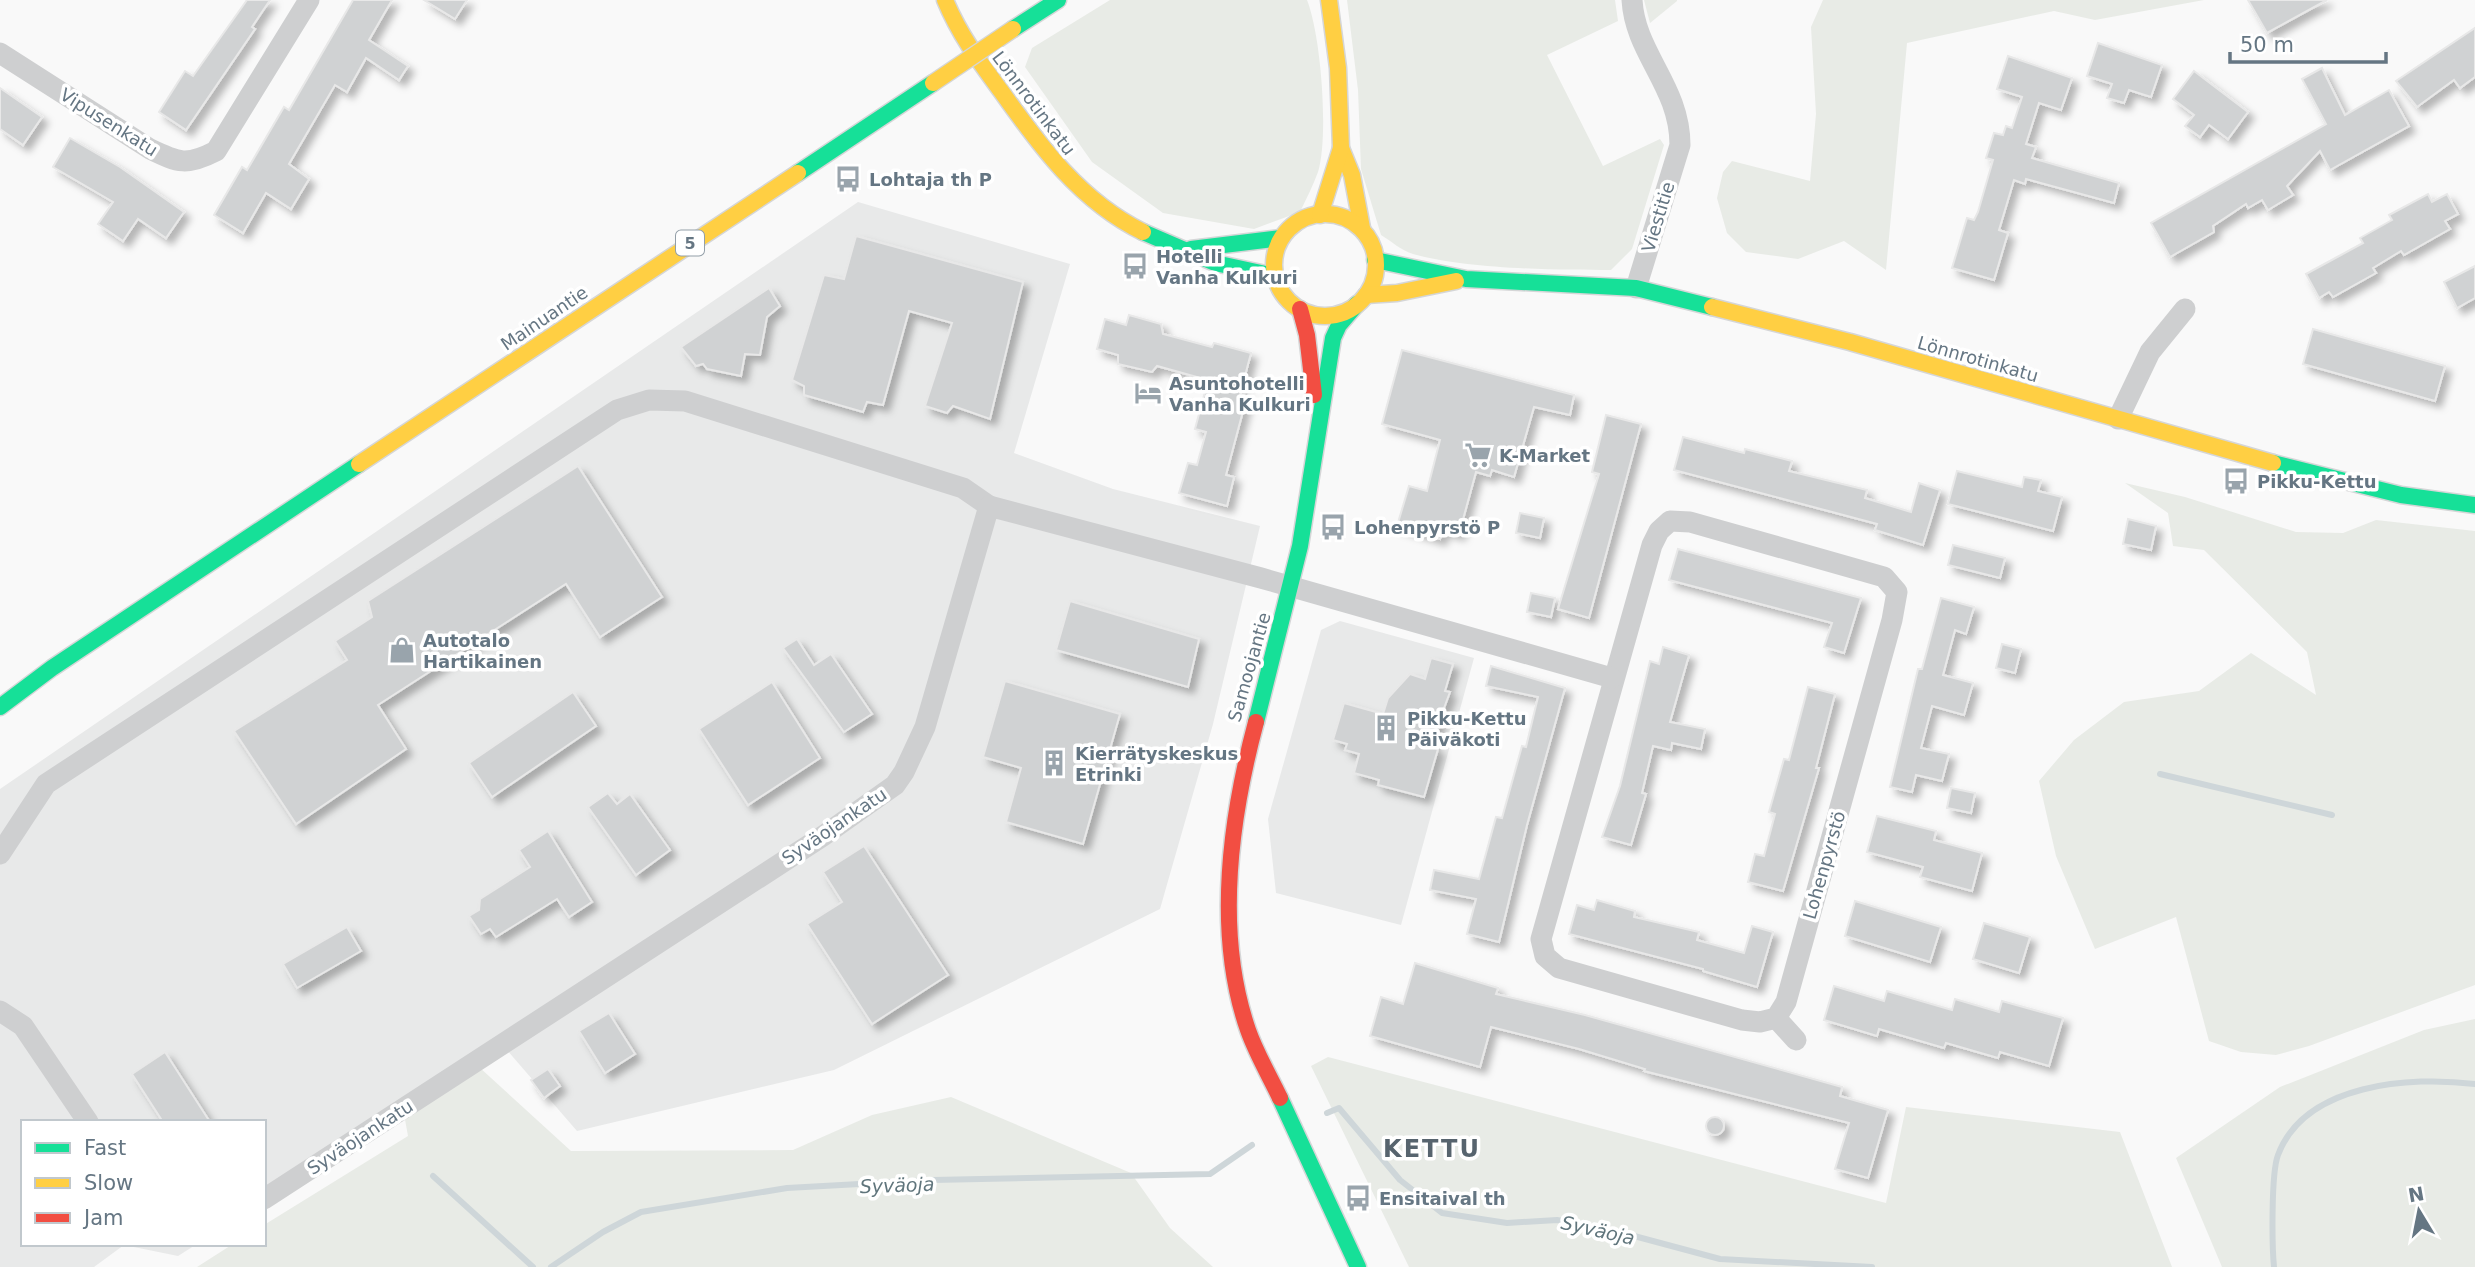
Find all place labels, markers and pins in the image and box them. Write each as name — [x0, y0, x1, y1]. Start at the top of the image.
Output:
bus stop icon: Lohtaja th P — [833, 164, 863, 194]
place label: Lohtaja th P — [869, 169, 992, 190]
place label: Hotelli Vanha Kulkuri — [1156, 246, 1298, 288]
bus stop icon: Hotelli Vanha Kulkuri — [1120, 251, 1150, 281]
place label: Asuntohotelli Vanha Kulkuri — [1169, 373, 1311, 415]
hotel icon: Asuntohotelli Vanha Kulkuri — [1133, 378, 1163, 408]
supermarket icon: K-Market — [1463, 440, 1493, 470]
place label: K-Market — [1499, 445, 1590, 466]
bus stop icon: Pikku-Kettu — [2221, 466, 2251, 496]
place label: Pikku-Kettu — [2257, 471, 2376, 492]
bus stop icon: Lohenpyrstö P — [1318, 512, 1348, 542]
place label: Lohenpyrstö P — [1354, 517, 1500, 538]
place label: Autotalo Hartikainen — [423, 630, 542, 672]
shop icon: Autotalo Hartikainen — [387, 635, 417, 665]
place label: Pikku-Kettu Päiväkoti — [1407, 708, 1526, 750]
building icon: Pikku-Kettu Päiväkoti — [1371, 713, 1401, 743]
place label: Kierrätyskeskus Etrinki — [1075, 743, 1238, 785]
building icon: Kierrätyskeskus Etrinki — [1039, 748, 1069, 778]
bus stop icon: Ensitaival th — [1343, 1183, 1373, 1213]
place label: Ensitaival th — [1379, 1188, 1506, 1209]

